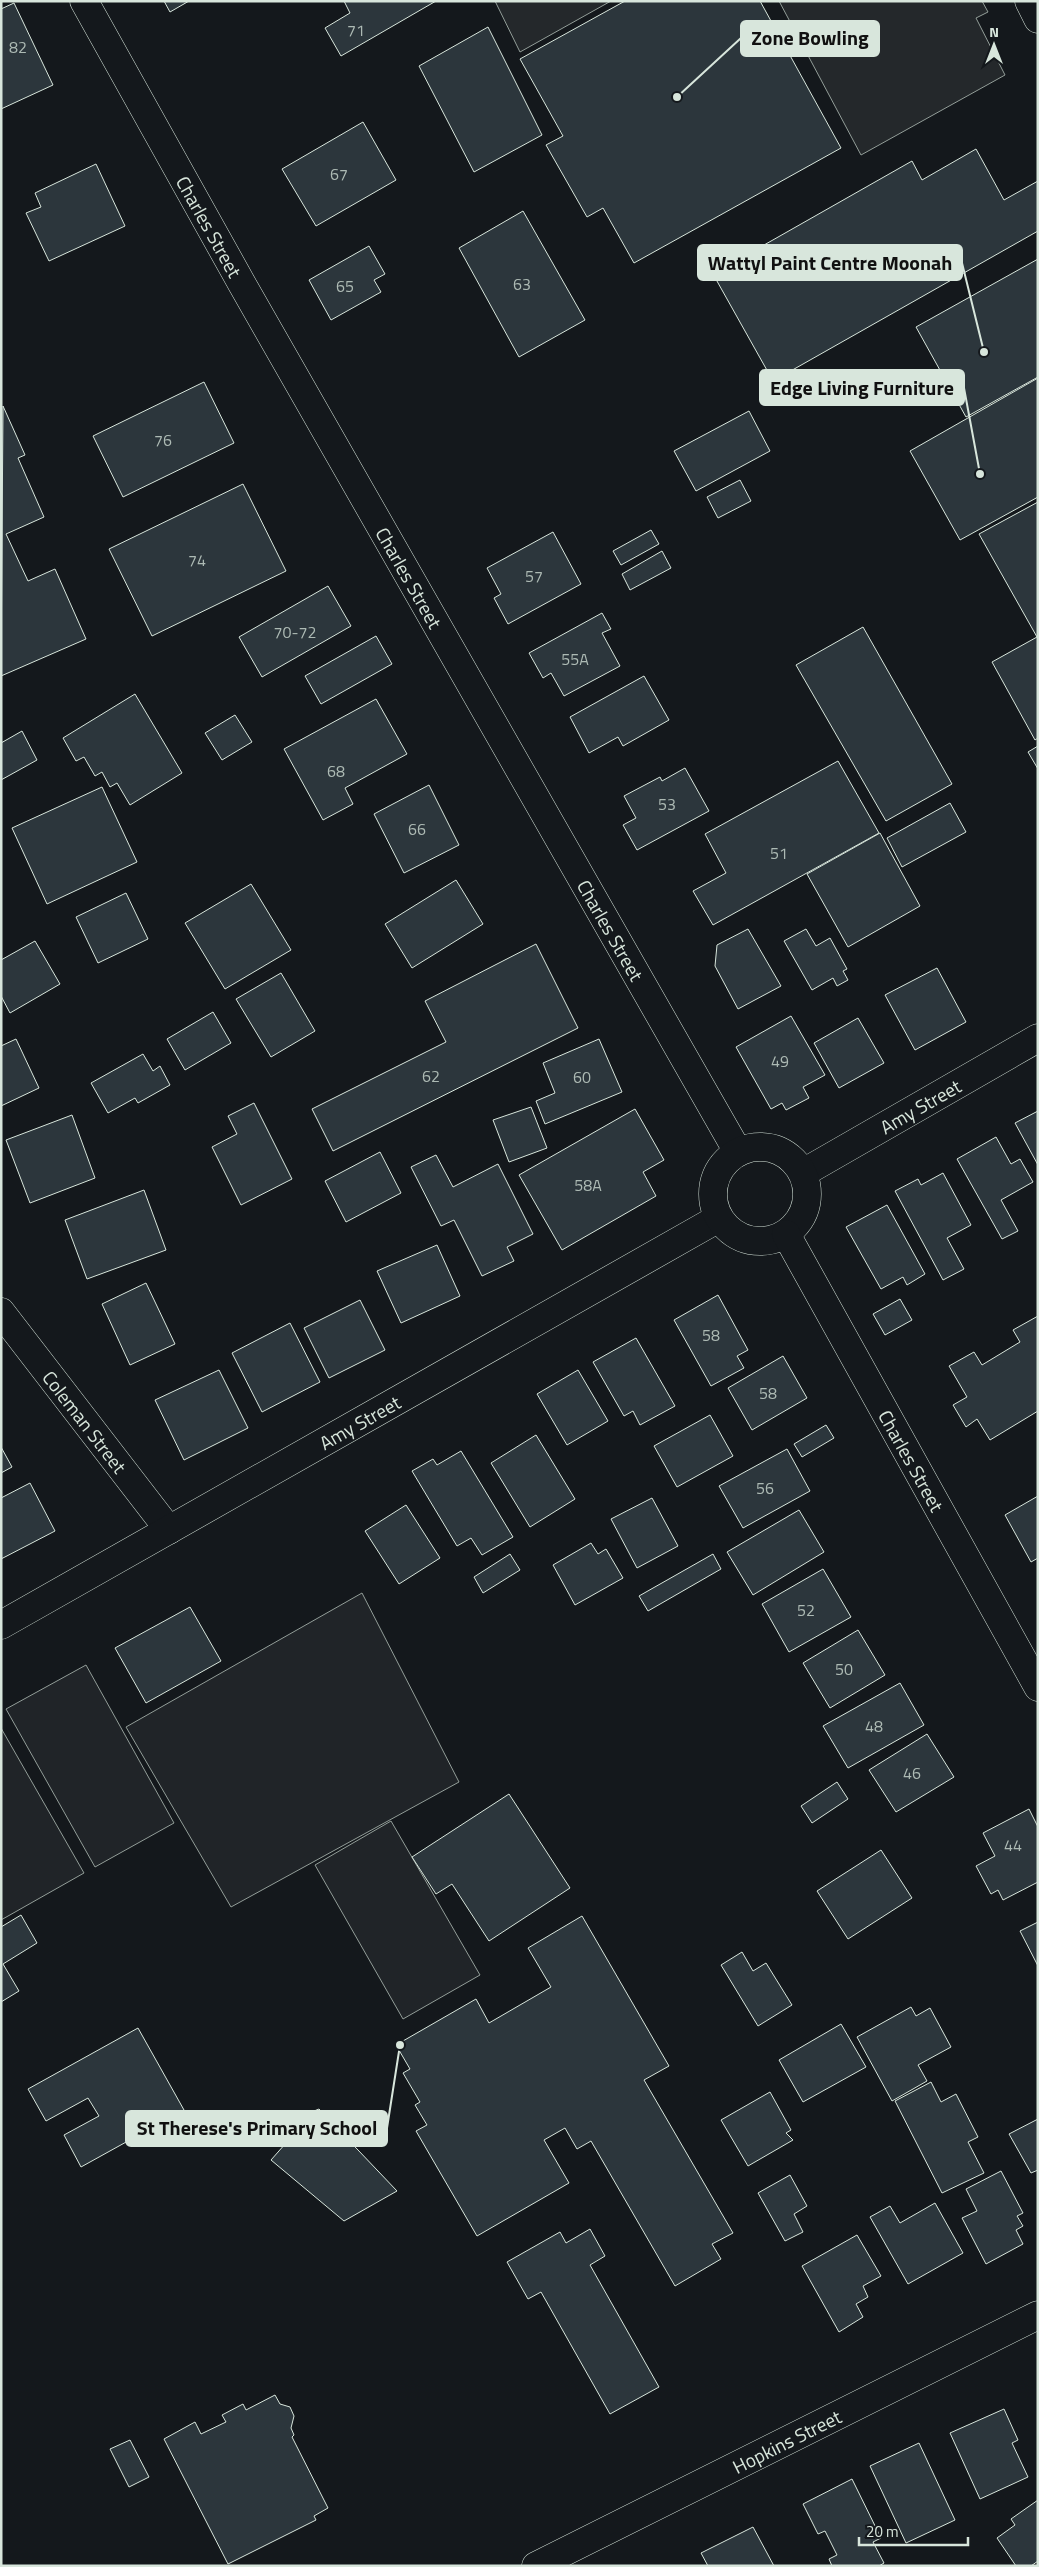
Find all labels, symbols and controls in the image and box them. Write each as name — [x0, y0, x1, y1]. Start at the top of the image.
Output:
house number: 71 — [347, 18, 365, 42]
north arrow — [969, 20, 1019, 70]
callout: Zone Bowling — [741, 21, 879, 56]
text: N — [989, 21, 999, 42]
text: Zone Bowling — [751, 22, 869, 53]
house number: 82 — [9, 35, 27, 59]
house number: 67 — [330, 162, 348, 186]
street label: Charles Street — [170, 170, 250, 283]
callout: Wattyl Paint Centre Moonah — [698, 245, 962, 280]
text: Wattyl Paint Centre Moonah — [708, 247, 952, 278]
house number: 63 — [513, 272, 531, 296]
house number: 65 — [336, 274, 354, 298]
callout: Edge Living Furniture — [760, 370, 964, 405]
text: Edge Living Furniture — [770, 372, 954, 403]
house number: 76 — [154, 428, 172, 452]
street label: Charles Street — [369, 521, 450, 634]
house number: 74 — [188, 548, 206, 572]
house number: 57 — [525, 564, 543, 588]
house number: 70-72 — [274, 620, 316, 644]
house number: 55A — [561, 647, 589, 671]
house number: 68 — [327, 759, 345, 783]
house number: 53 — [658, 792, 676, 816]
house number: 66 — [408, 817, 426, 841]
house number: 51 — [770, 841, 788, 865]
street label: Charles Street — [571, 874, 652, 986]
house number: 49 — [771, 1049, 789, 1073]
house number: 62 — [422, 1064, 440, 1088]
house number: 60 — [573, 1065, 591, 1089]
street label: Amy Street — [874, 1071, 966, 1141]
house number: 58A — [574, 1173, 602, 1197]
house number: 58 — [702, 1323, 720, 1347]
street label: Coleman Street — [36, 1364, 134, 1479]
house number: 58 — [759, 1381, 777, 1405]
street label: Amy Street — [313, 1387, 406, 1457]
street label: Charles Street — [872, 1404, 952, 1517]
house number: 56 — [756, 1476, 774, 1500]
house number: 52 — [797, 1598, 815, 1622]
house number: 50 — [835, 1657, 853, 1681]
house number: 48 — [865, 1714, 883, 1738]
house number: 46 — [903, 1761, 921, 1785]
house number: 44 — [1004, 1833, 1022, 1857]
callout: St Therese's Primary School — [126, 2111, 387, 2146]
text: St Therese's Primary School — [137, 2112, 377, 2143]
street label: Hopkins Street — [727, 2401, 846, 2480]
scale bar — [859, 2514, 968, 2546]
text: 20 m — [866, 2520, 899, 2543]

